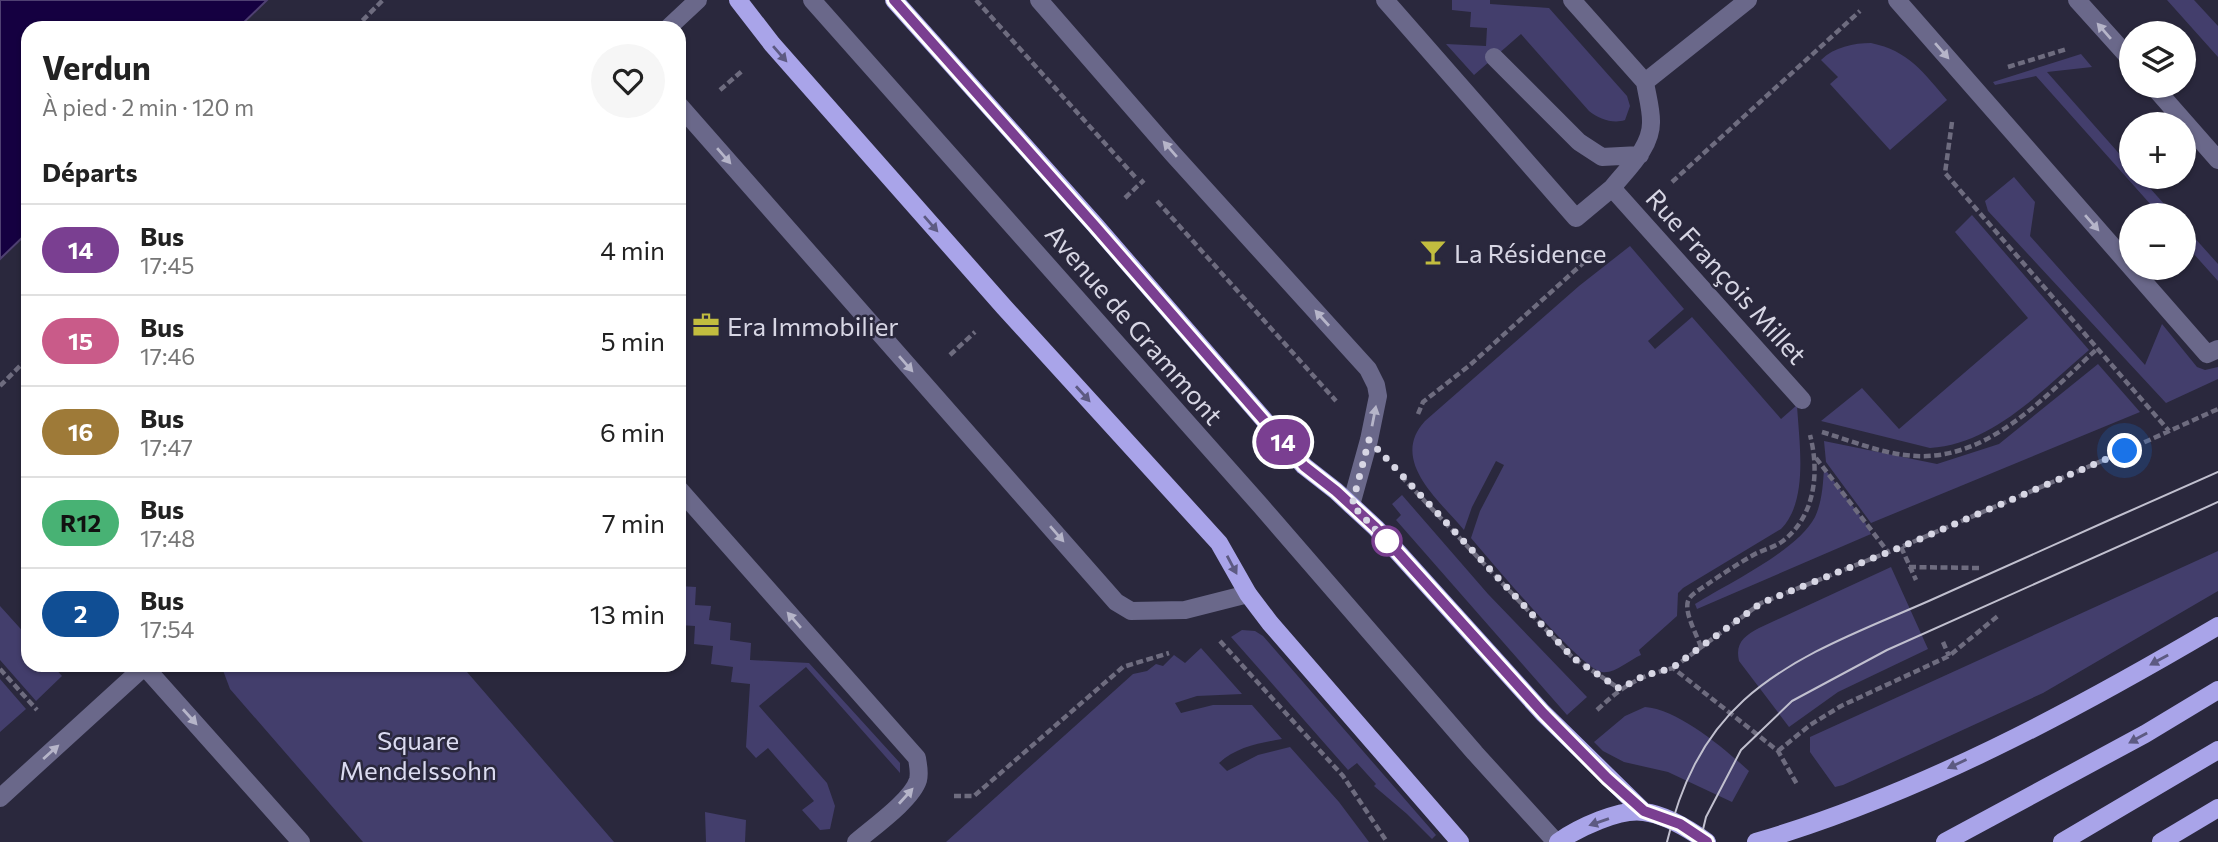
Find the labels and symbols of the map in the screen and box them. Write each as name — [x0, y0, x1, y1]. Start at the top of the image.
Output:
one-way arrow — [2097, 22, 2112, 39]
one-way arrow — [1934, 43, 1949, 60]
one-way arrow — [772, 45, 788, 62]
one-way arrow — [1162, 141, 1178, 158]
one-way arrow — [716, 147, 732, 165]
street label: Rue François Millet — [1640, 182, 1814, 370]
one-way arrow — [2084, 214, 2100, 232]
one-way arrow — [923, 215, 939, 233]
street label: Avenue de Grammont — [1040, 218, 1230, 430]
bar icon: La Résidence — [1418, 237, 1448, 267]
place label: La Résidence — [1454, 237, 1606, 268]
one-way arrow — [1314, 309, 1330, 327]
office icon: Era Immobilier — [691, 310, 721, 340]
place label: Era Immobilier — [727, 310, 899, 341]
one-way arrow — [898, 355, 914, 373]
one-way arrow — [1074, 385, 1090, 402]
one-way arrow — [1369, 404, 1380, 426]
line badge: 14 — [1252, 419, 1314, 465]
your location — [2107, 433, 2142, 468]
one-way arrow — [1049, 526, 1064, 543]
unlabelled marker — [1372, 526, 1402, 556]
one-way arrow — [1226, 555, 1238, 575]
one-way arrow — [787, 611, 802, 628]
one-way arrow — [2148, 653, 2168, 665]
one-way arrow — [181, 708, 197, 725]
park label: Square Mendelssohn — [339, 724, 497, 785]
one-way arrow — [2129, 732, 2148, 744]
one-way arrow — [42, 744, 60, 760]
one-way arrow — [1947, 758, 1967, 770]
one-way arrow — [898, 787, 914, 805]
one-way arrow — [1589, 817, 1610, 828]

